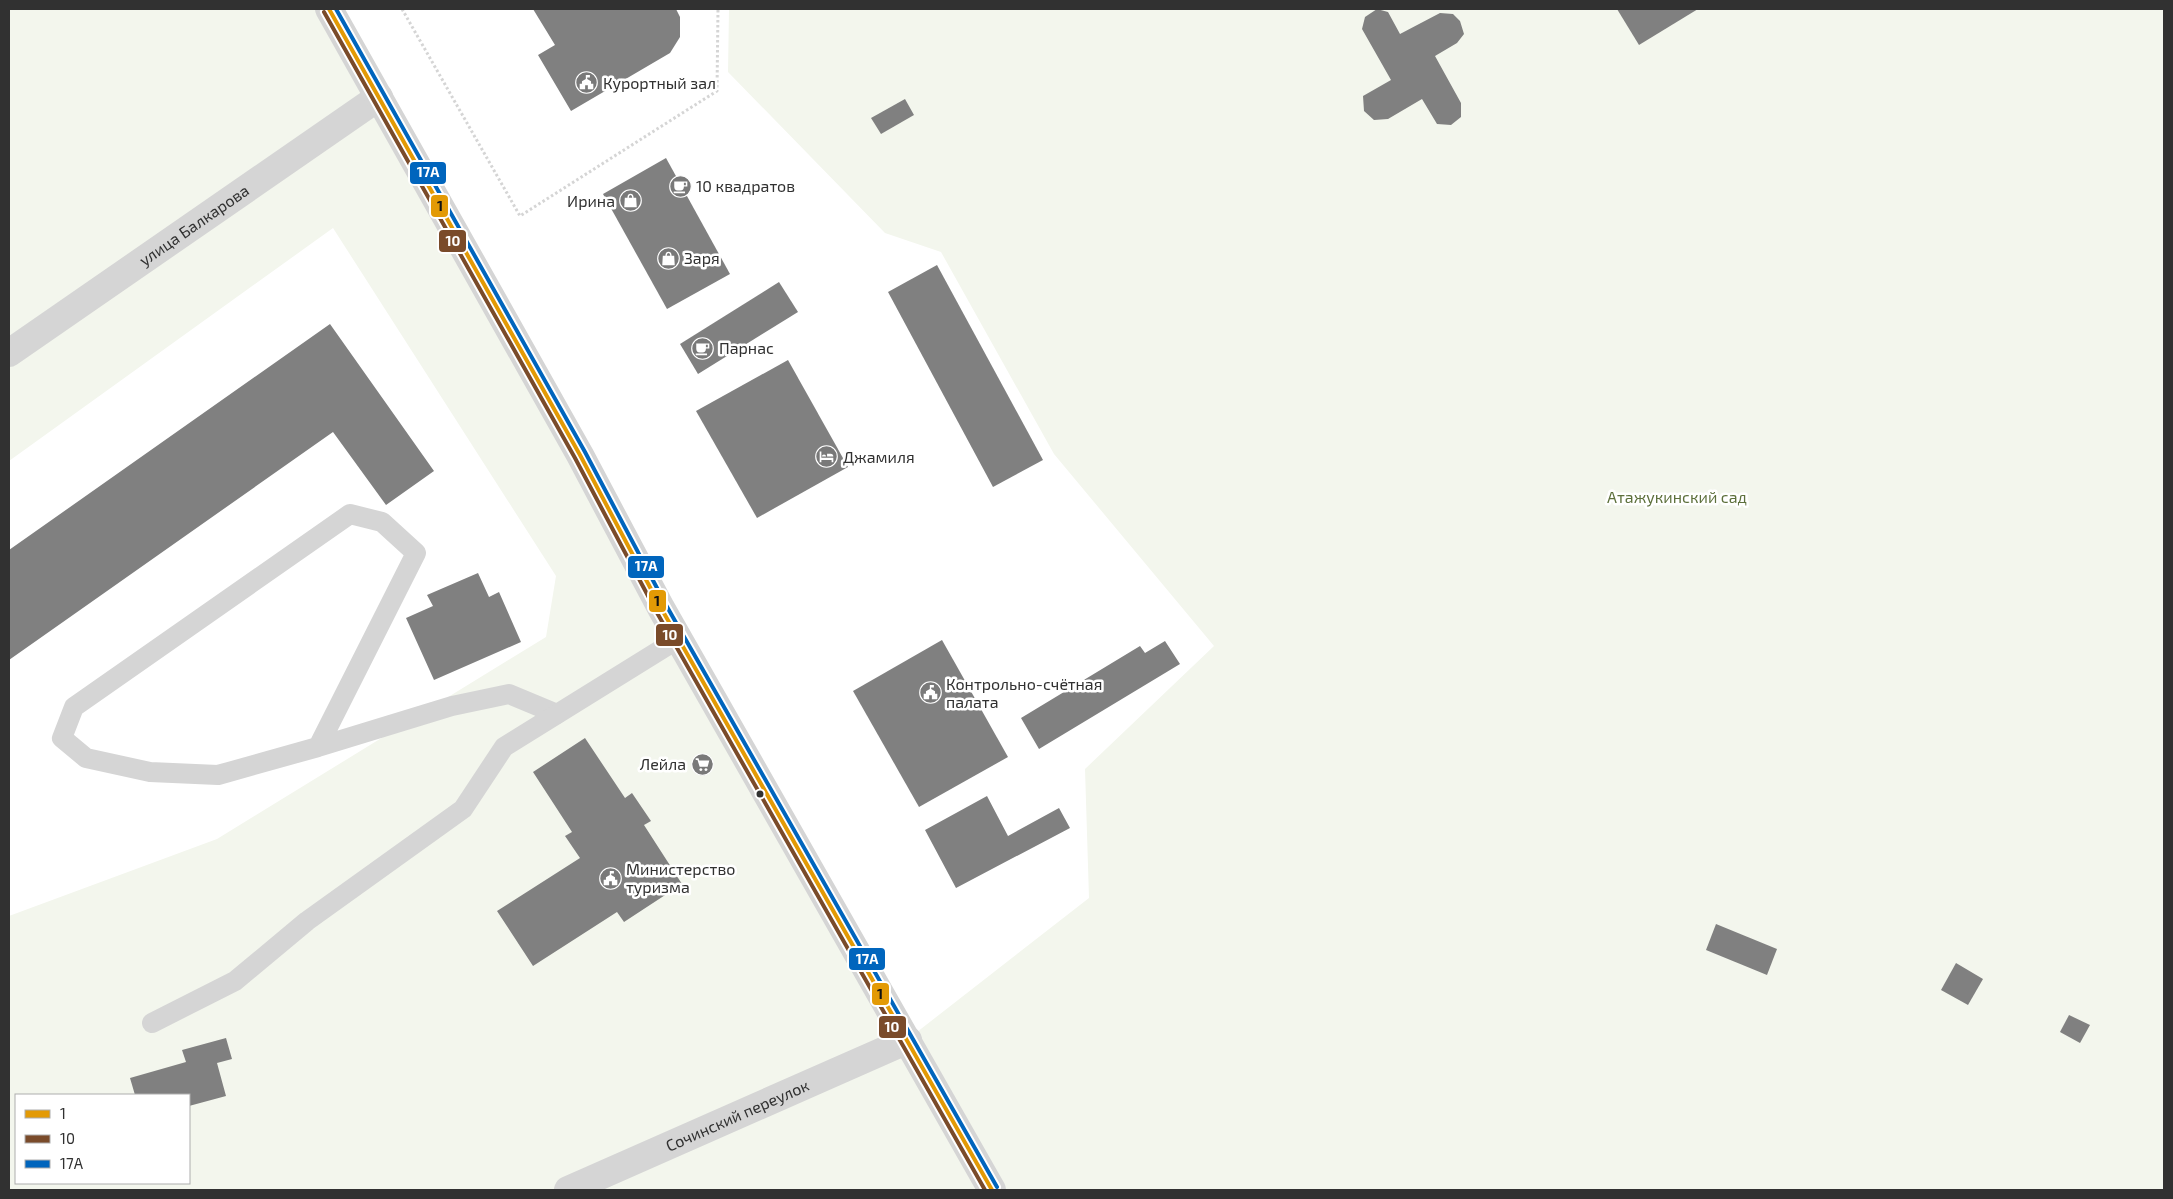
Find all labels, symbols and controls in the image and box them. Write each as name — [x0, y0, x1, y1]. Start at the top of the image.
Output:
public building icon: Курортный зал — [575, 71, 599, 95]
place label: Курортный зал — [603, 73, 716, 93]
line badge: 17А — [409, 161, 447, 185]
text: 17А — [417, 163, 440, 180]
cafe icon: 10 квадратов — [668, 174, 692, 198]
place label: 10 квадратов — [696, 176, 795, 195]
street label: улица Балкарова — [135, 180, 252, 270]
shop icon: Ирина — [619, 189, 643, 213]
place label: Ирина — [567, 191, 615, 210]
line badge: 1 — [430, 194, 449, 218]
text: 1 — [437, 197, 443, 214]
line badge: 10 — [438, 229, 467, 253]
text: 10 — [446, 232, 461, 249]
shop icon: Заря — [656, 246, 680, 270]
place label: Заря — [684, 248, 720, 267]
cafe icon: Парнас — [691, 336, 715, 360]
place label: Парнас — [719, 338, 774, 357]
hotel icon: Джамиля — [815, 445, 839, 469]
place label: Джамиля — [843, 447, 915, 466]
park label: Атажукинский сад — [1607, 487, 1747, 507]
line badge: 17А — [627, 555, 665, 579]
text: 17А — [635, 557, 658, 574]
line badge: 1 — [648, 589, 667, 613]
text: 1 — [654, 592, 660, 609]
line badge: 10 — [655, 623, 684, 647]
text: 10 — [663, 626, 678, 643]
place label: Контрольно-счётная палата — [946, 674, 1102, 711]
public building icon: Контрольно-счётная палата — [918, 681, 942, 705]
supermarket icon: Лейла — [690, 752, 714, 776]
place label: Лейла — [640, 754, 686, 773]
unlabelled marker — [755, 789, 765, 799]
place label: Министерство туризма — [626, 859, 735, 897]
public building icon: Министерство туризма — [598, 866, 622, 890]
line badge: 17А — [848, 947, 886, 971]
text: 17А — [856, 950, 879, 967]
line badge: 1 — [871, 982, 890, 1006]
text: 1 — [877, 985, 883, 1002]
line badge: 10 — [878, 1015, 907, 1039]
text: 10 — [885, 1018, 900, 1035]
street label: Сочинский переулок — [662, 1075, 812, 1155]
legend — [15, 1094, 190, 1184]
text: 1 — [60, 1104, 66, 1122]
text: 10 — [60, 1129, 75, 1147]
text: 17А — [60, 1154, 84, 1172]

